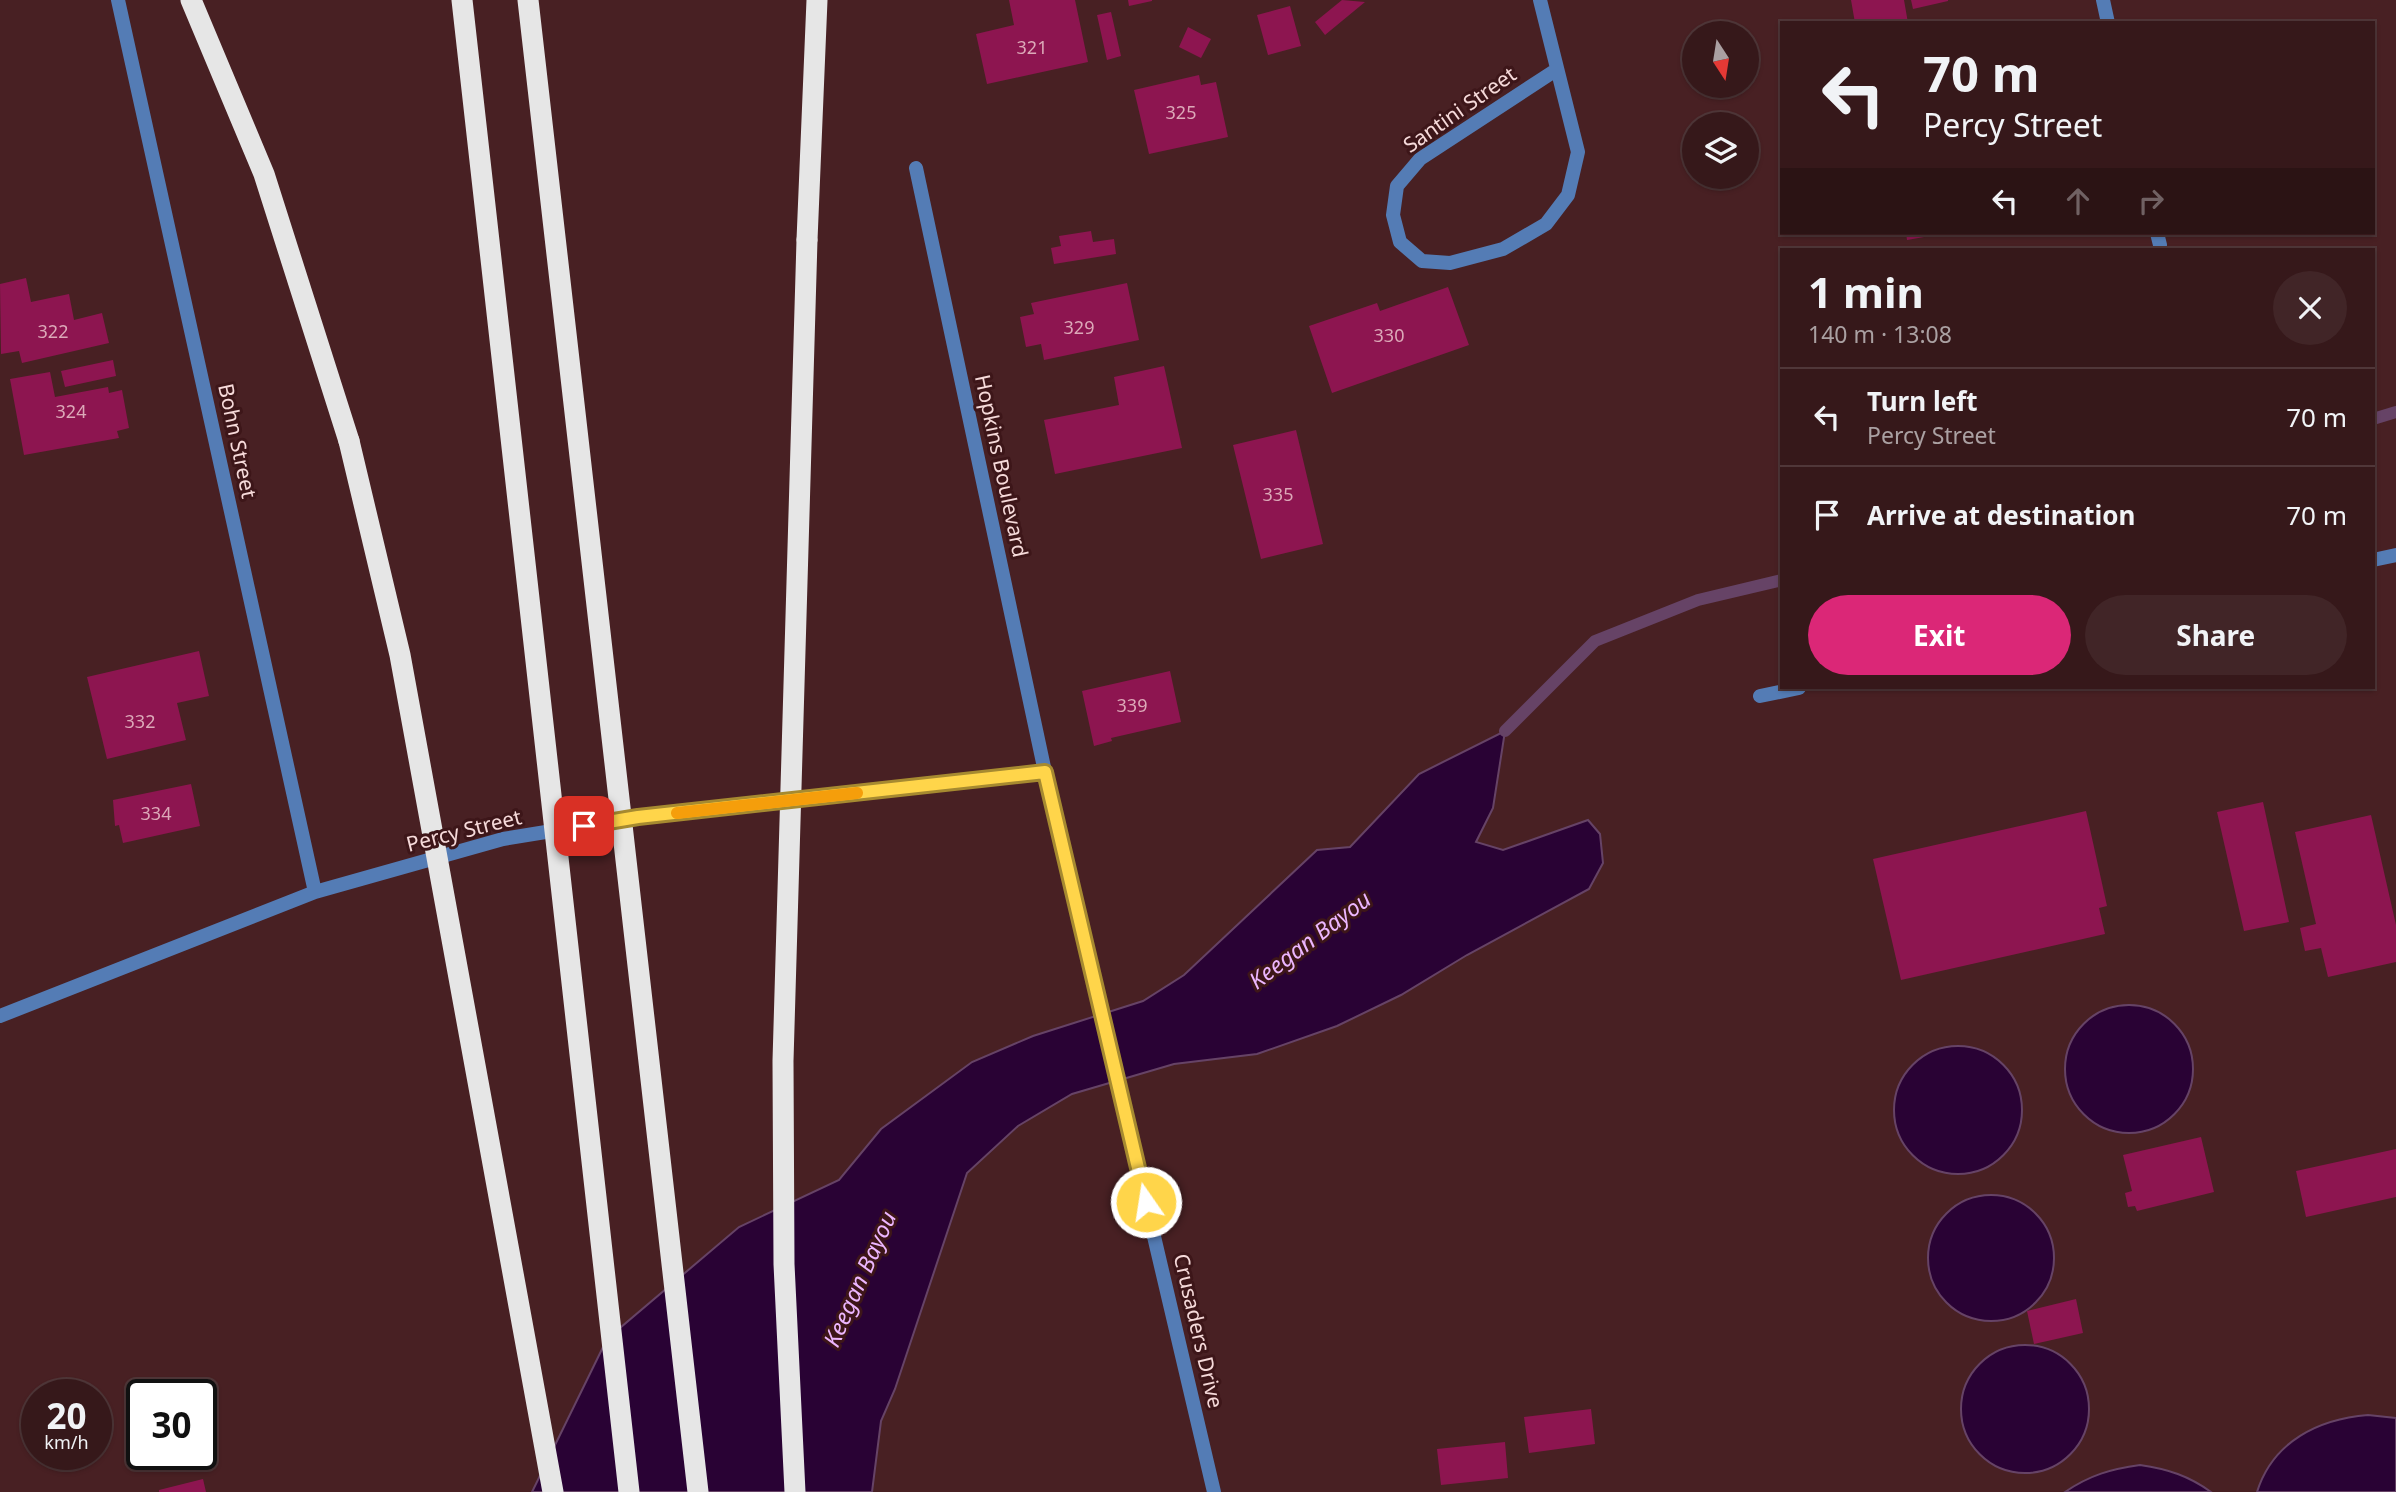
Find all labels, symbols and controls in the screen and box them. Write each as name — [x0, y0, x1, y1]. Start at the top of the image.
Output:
north arrow — [1682, 21, 1759, 98]
map controls — [1682, 21, 1759, 189]
house number: 321 — [1017, 35, 1047, 59]
text: 70 m — [1923, 40, 2040, 106]
icon: left — [1808, 49, 1899, 140]
street label: Santini Street — [1397, 60, 1522, 158]
house number: 325 — [1166, 100, 1196, 124]
text: Percy Street — [1923, 103, 2102, 146]
button: layers — [1682, 112, 1759, 189]
icon: left — [1986, 182, 2024, 220]
icon: ahead — [2059, 182, 2097, 220]
icon: right — [2132, 182, 2170, 220]
text: 1 min — [1808, 263, 1924, 320]
button: close — [2273, 271, 2347, 345]
house number: 329 — [1064, 315, 1094, 339]
text: 140 m · 13:08 — [1808, 318, 1952, 350]
house number: 322 — [38, 319, 68, 343]
house number: 330 — [1374, 323, 1404, 347]
street label: Hopkins Boulevard — [969, 372, 1035, 560]
street label: Bohn Street — [212, 381, 264, 501]
text: Turn left — [1867, 383, 1978, 419]
icon: left — [1808, 398, 1846, 436]
house number: 324 — [56, 399, 86, 423]
text: 70 m — [2286, 399, 2347, 435]
text: Percy Street — [1867, 419, 1996, 451]
house number: 335 — [1263, 482, 1293, 506]
icon: arrive — [1808, 496, 1846, 534]
text: Arrive at destination — [1867, 497, 2136, 533]
text: 70 m — [2286, 497, 2347, 533]
button: Exit — [1808, 595, 2071, 675]
button: Share — [2085, 595, 2347, 675]
house number: 339 — [1117, 693, 1147, 717]
house number: 332 — [125, 709, 155, 733]
pin — [554, 796, 614, 856]
house number: 334 — [141, 801, 171, 825]
street label: Percy Street — [403, 802, 525, 858]
icon: arrive — [565, 807, 603, 845]
water label: Keegan Bayou — [1242, 883, 1377, 996]
position arrow — [1109, 1165, 1183, 1239]
water label: Keegan Bayou — [815, 1206, 903, 1352]
street label: Crusaders Drive — [1168, 1251, 1230, 1411]
speed limit sign: 30 — [126, 1379, 217, 1470]
text: 20 — [46, 1392, 87, 1439]
text: km/h — [44, 1430, 89, 1454]

